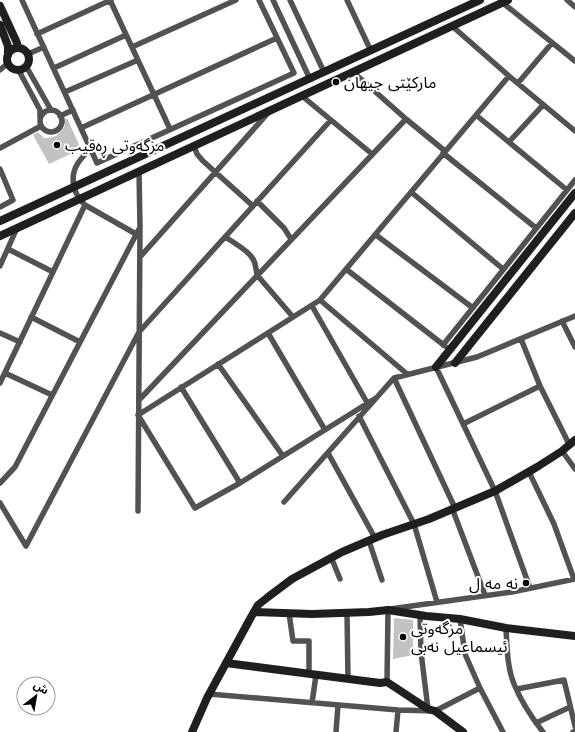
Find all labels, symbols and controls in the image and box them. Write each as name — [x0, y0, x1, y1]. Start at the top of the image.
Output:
place label: مارکێتی جیهان — [344, 71, 437, 94]
marker: مارکێتی جیهان — [331, 77, 341, 87]
place label: مزگەوتی ڕەقیب — [65, 134, 164, 159]
marker: مزگەوتی ڕەقیب — [52, 140, 62, 150]
place label: نه مه ل — [469, 572, 518, 595]
marker: نه مه ل — [521, 578, 531, 588]
place label: مزگەوتی ئیسماعیل نەبی — [411, 617, 507, 658]
marker: مزگەوتی ئیسماعیل نەبی — [398, 632, 408, 642]
north arrow — [16, 676, 56, 716]
text: ش — [31, 677, 52, 698]

